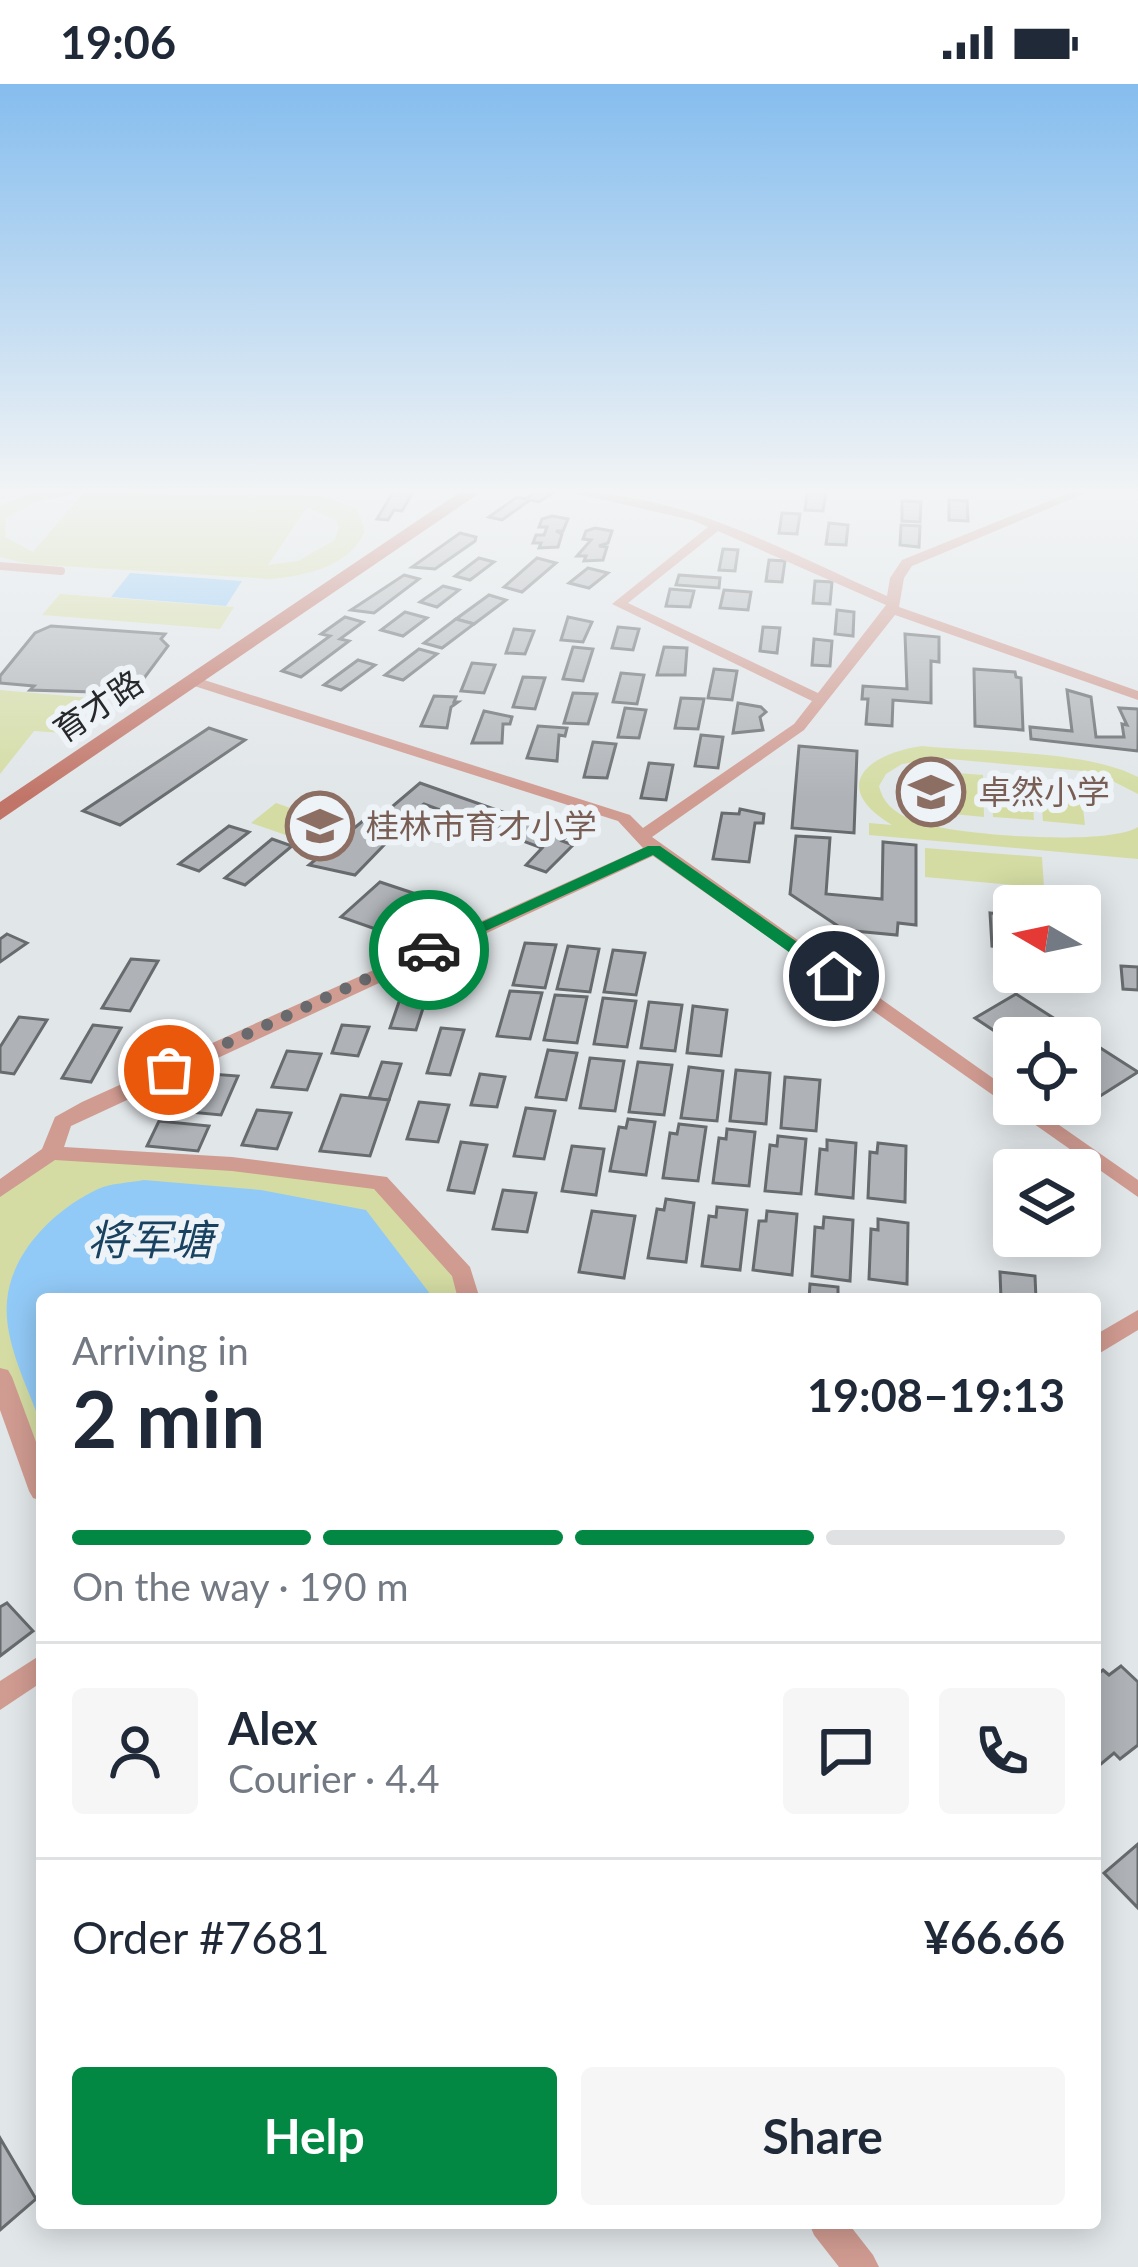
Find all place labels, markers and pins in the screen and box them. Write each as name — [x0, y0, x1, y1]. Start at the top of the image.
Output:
school or university icon: 卓然小学 — [896, 757, 966, 827]
place label: 卓然小学 — [978, 771, 1110, 811]
school or university icon: 桂林市育才小学 — [285, 791, 355, 861]
place label: 桂林市育才小学 — [366, 805, 597, 845]
pin — [783, 925, 885, 1027]
pin — [118, 1019, 220, 1121]

